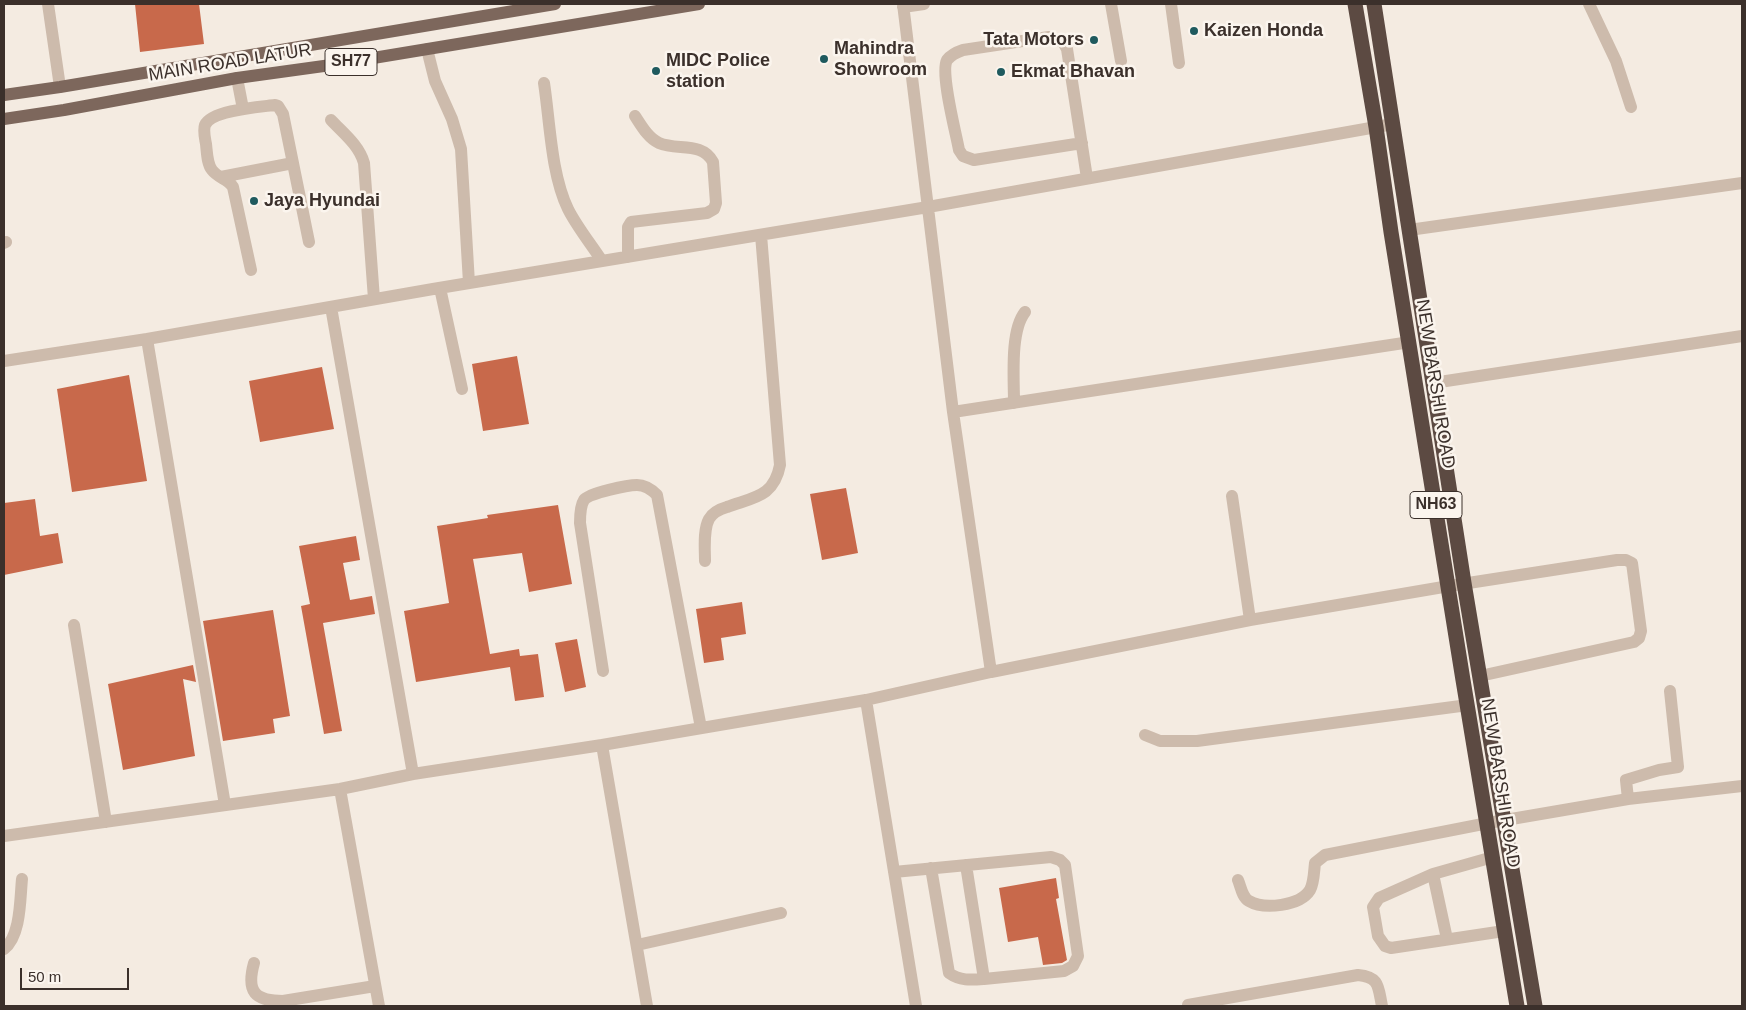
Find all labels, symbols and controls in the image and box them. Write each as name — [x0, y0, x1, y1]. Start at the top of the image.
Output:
place label: Kaizen Honda — [1204, 20, 1323, 42]
marker: Kaizen Honda — [1188, 25, 1200, 37]
place label: Tata Motors — [983, 29, 1084, 51]
marker: Tata Motors — [1088, 34, 1100, 46]
place label: Mahindra Showroom — [834, 38, 927, 80]
street label: MAIN ROAD LATUR — [147, 39, 313, 87]
road number: SH77 — [325, 48, 377, 76]
place label: MIDC Police station — [666, 50, 770, 92]
marker: Mahindra Showroom — [818, 53, 830, 65]
place label: Ekmat Bhavan — [1011, 61, 1135, 83]
marker: MIDC Police station — [650, 65, 662, 77]
marker: Ekmat Bhavan — [995, 66, 1007, 78]
place label: Jaya Hyundai — [264, 190, 380, 212]
marker: Jaya Hyundai — [248, 195, 260, 207]
street label: NEW BARSHI ROAD — [1411, 298, 1459, 470]
road number: NH63 — [1410, 492, 1462, 518]
street label: NEW BARSHI ROAD — [1476, 697, 1524, 869]
scale bar — [22, 958, 131, 990]
text: 50 m — [28, 968, 61, 985]

